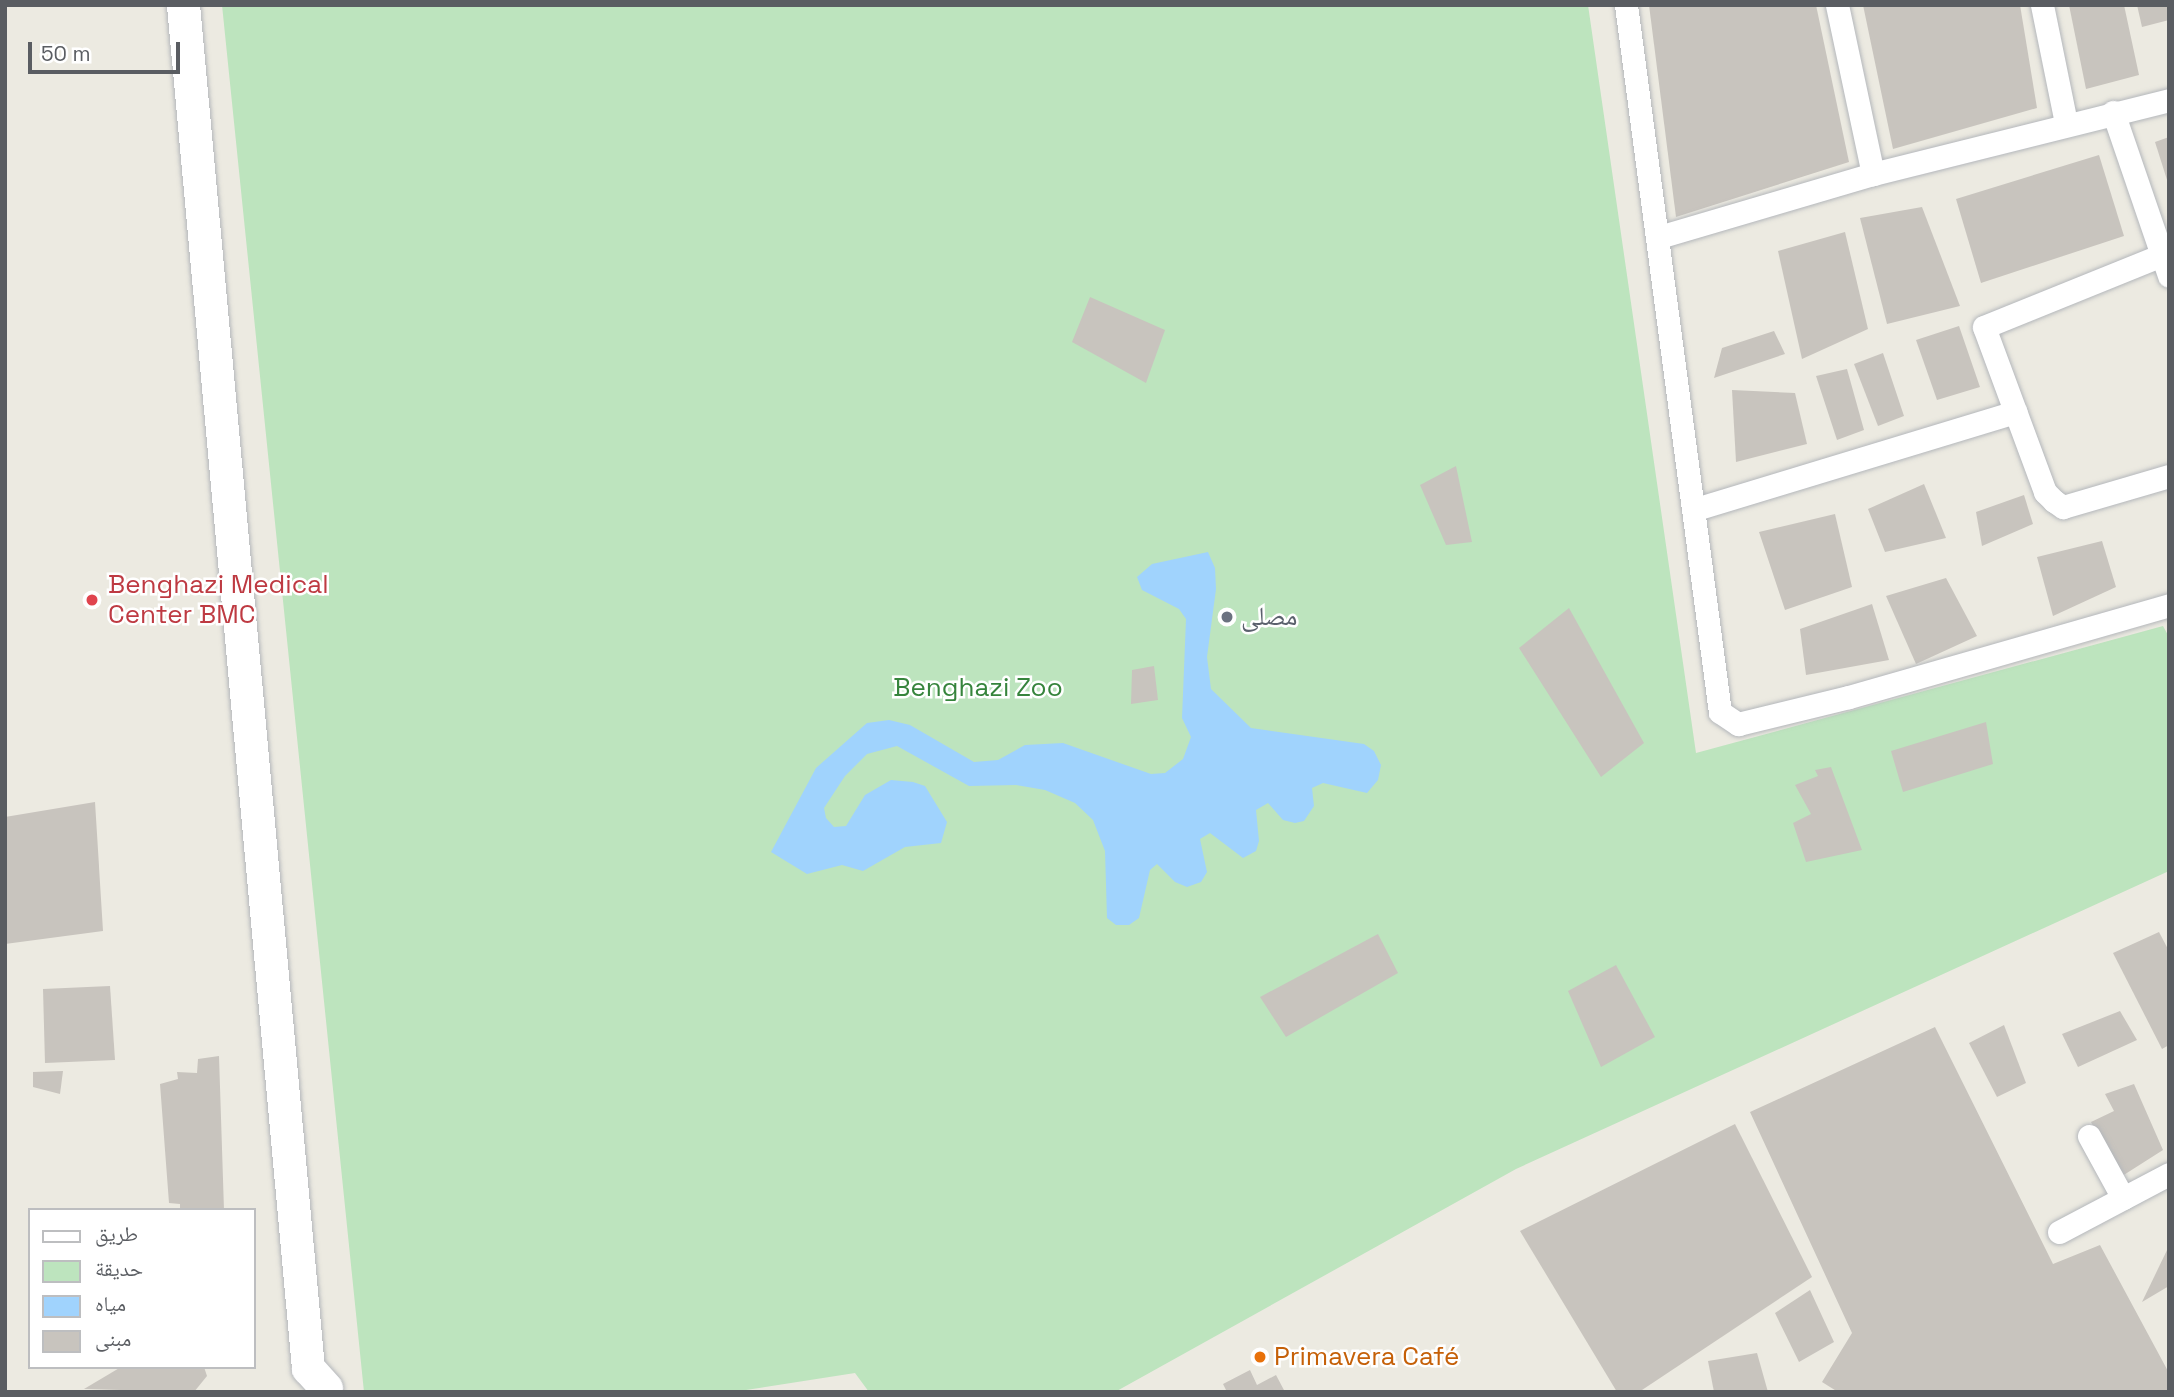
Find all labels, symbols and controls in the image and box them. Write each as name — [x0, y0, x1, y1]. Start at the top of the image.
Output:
scale bar — [32, 28, 184, 72]
text: 50 m — [41, 40, 91, 67]
place label: Benghazi Medical Center BMC — [108, 569, 329, 630]
marker: Benghazi Medical Center BMC — [82, 590, 102, 610]
place label: مصلى — [1241, 601, 1297, 633]
marker: مصلى — [1219, 609, 1235, 625]
park label: Benghazi Zoo — [893, 672, 1063, 704]
legend — [28, 1208, 256, 1369]
text: طريق — [95, 1220, 138, 1247]
text: حديقة — [95, 1255, 143, 1282]
text: مياه — [95, 1290, 126, 1317]
text: مبنى — [95, 1325, 131, 1352]
place label: Primavera Café — [1274, 1341, 1459, 1373]
marker: Primavera Café — [1252, 1349, 1268, 1365]

